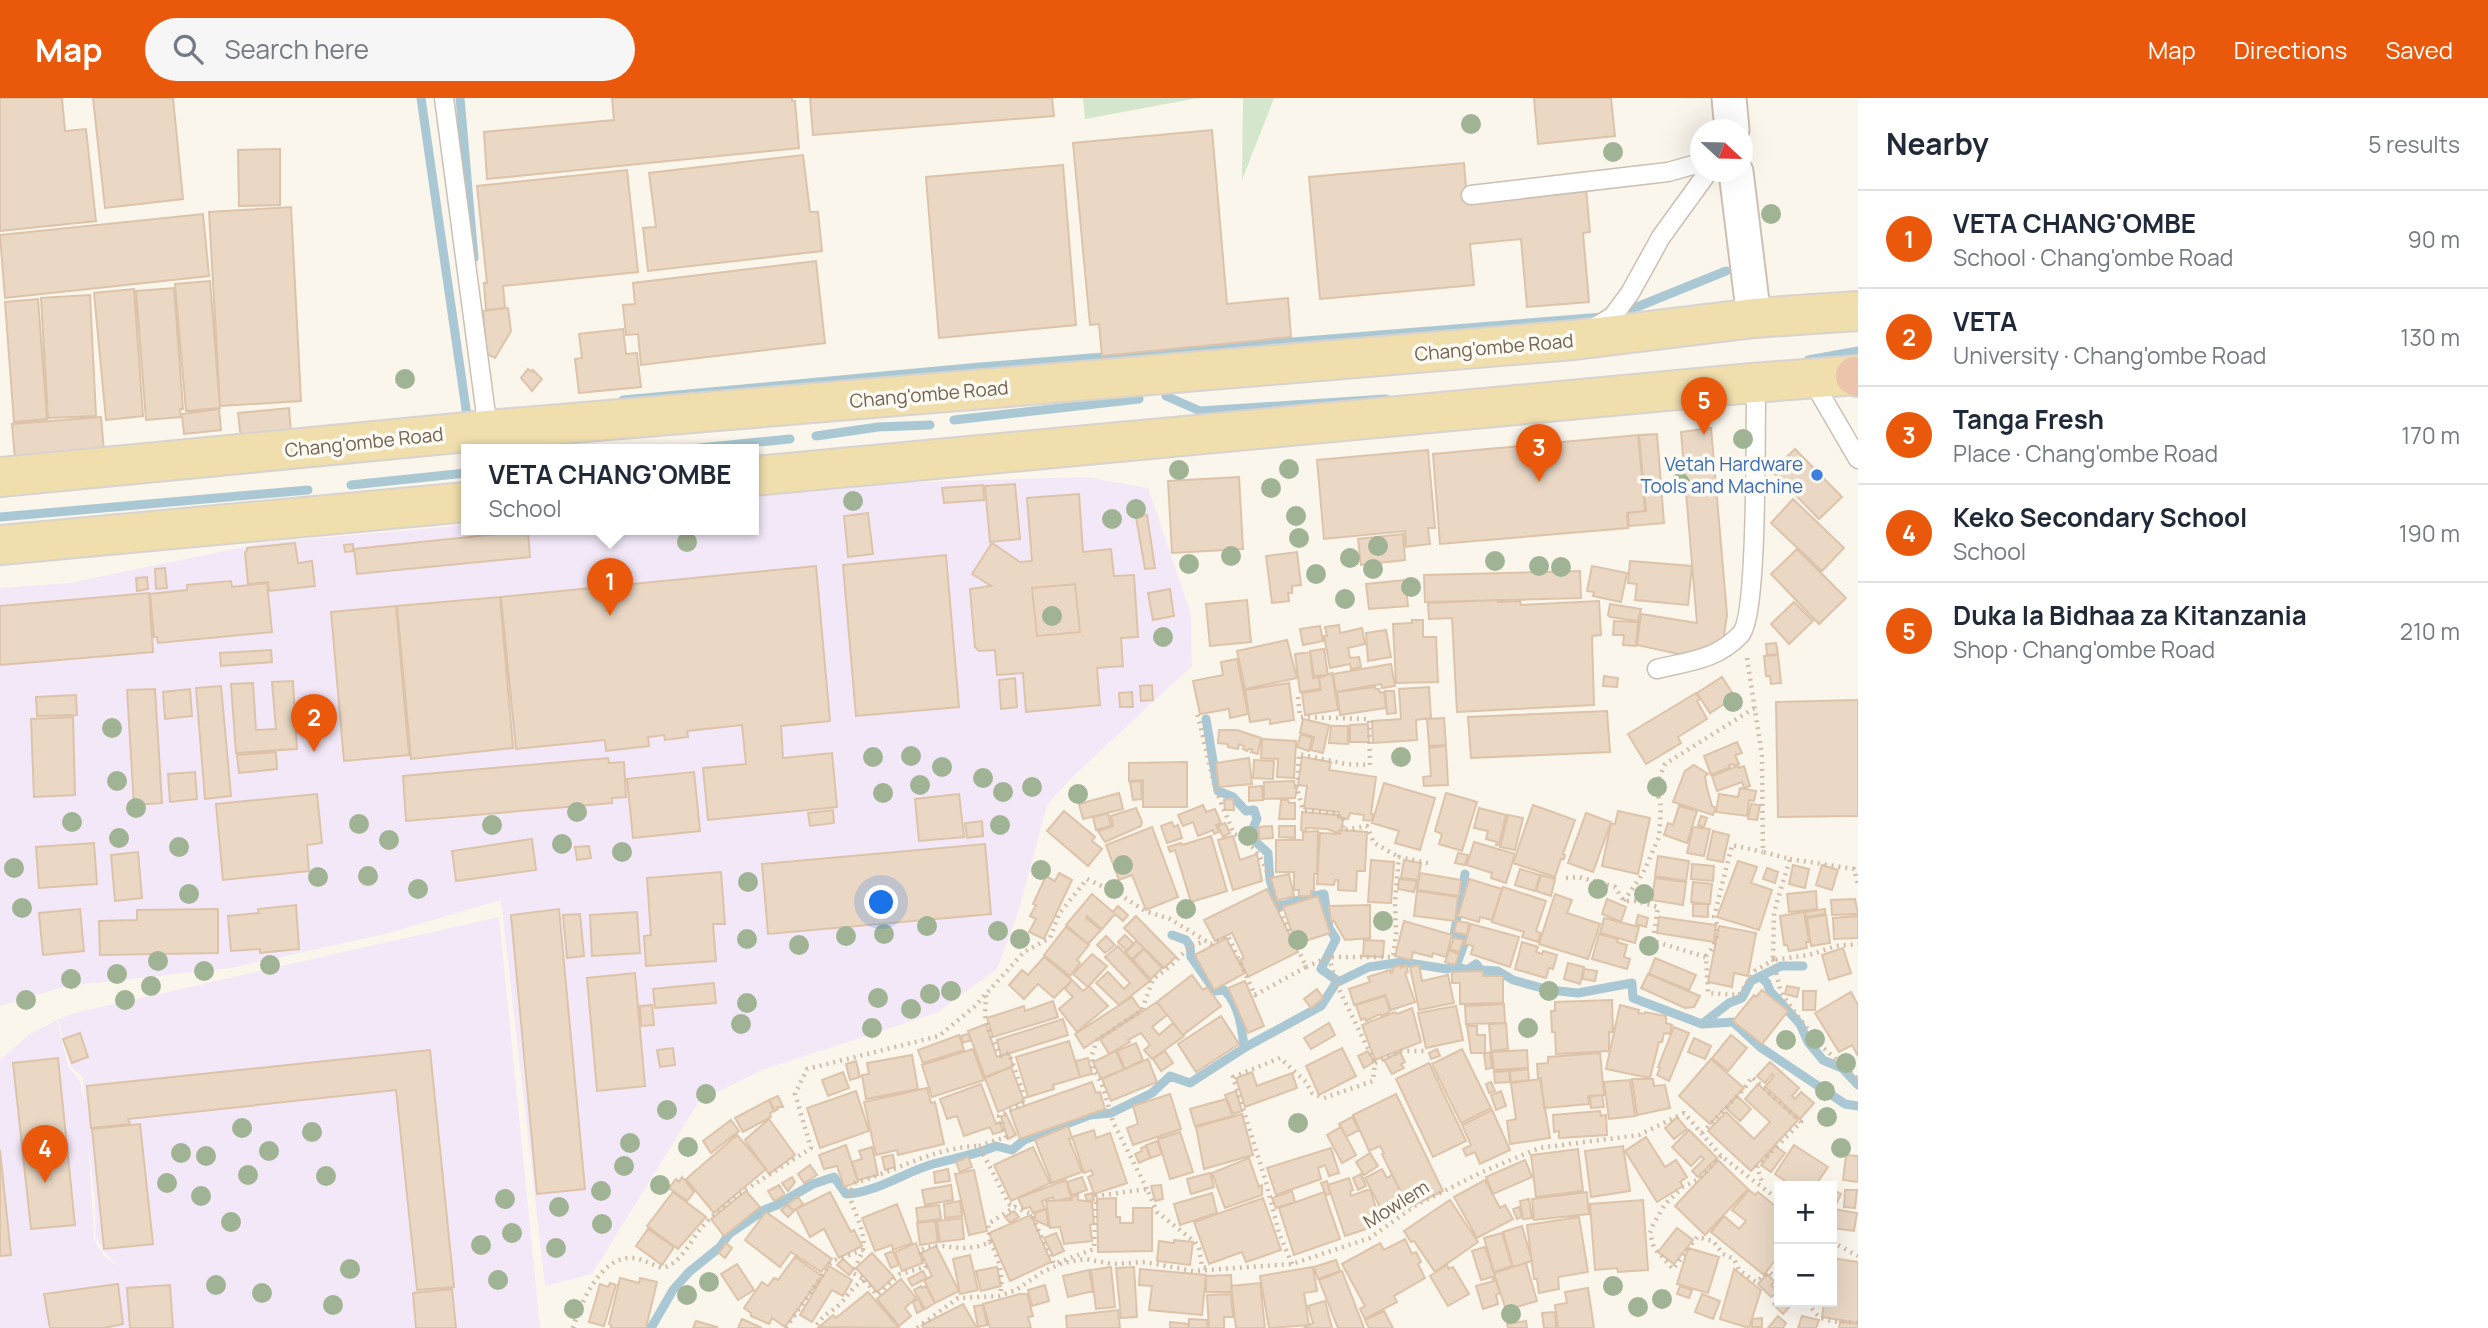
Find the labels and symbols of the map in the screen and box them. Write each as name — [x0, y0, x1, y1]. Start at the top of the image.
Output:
north arrow — [1690, 119, 1753, 182]
street label: Chang'ombe Road — [1414, 327, 1574, 367]
street label: Chang'ombe Road — [849, 374, 1009, 414]
pin: 5 — [1681, 377, 1727, 435]
street label: Chang'ombe Road — [283, 421, 445, 463]
pin: 3 — [1516, 424, 1562, 482]
place label: Vetah Hardware Tools and Machine — [1641, 451, 1803, 499]
marker: Vetah Hardware Tools and Machine — [1809, 467, 1825, 483]
pin: 1 — [587, 558, 633, 616]
pin: 2 — [291, 694, 337, 752]
your location — [864, 885, 898, 919]
pin: 4 — [22, 1125, 68, 1183]
street label: Mowlem — [1358, 1174, 1434, 1234]

